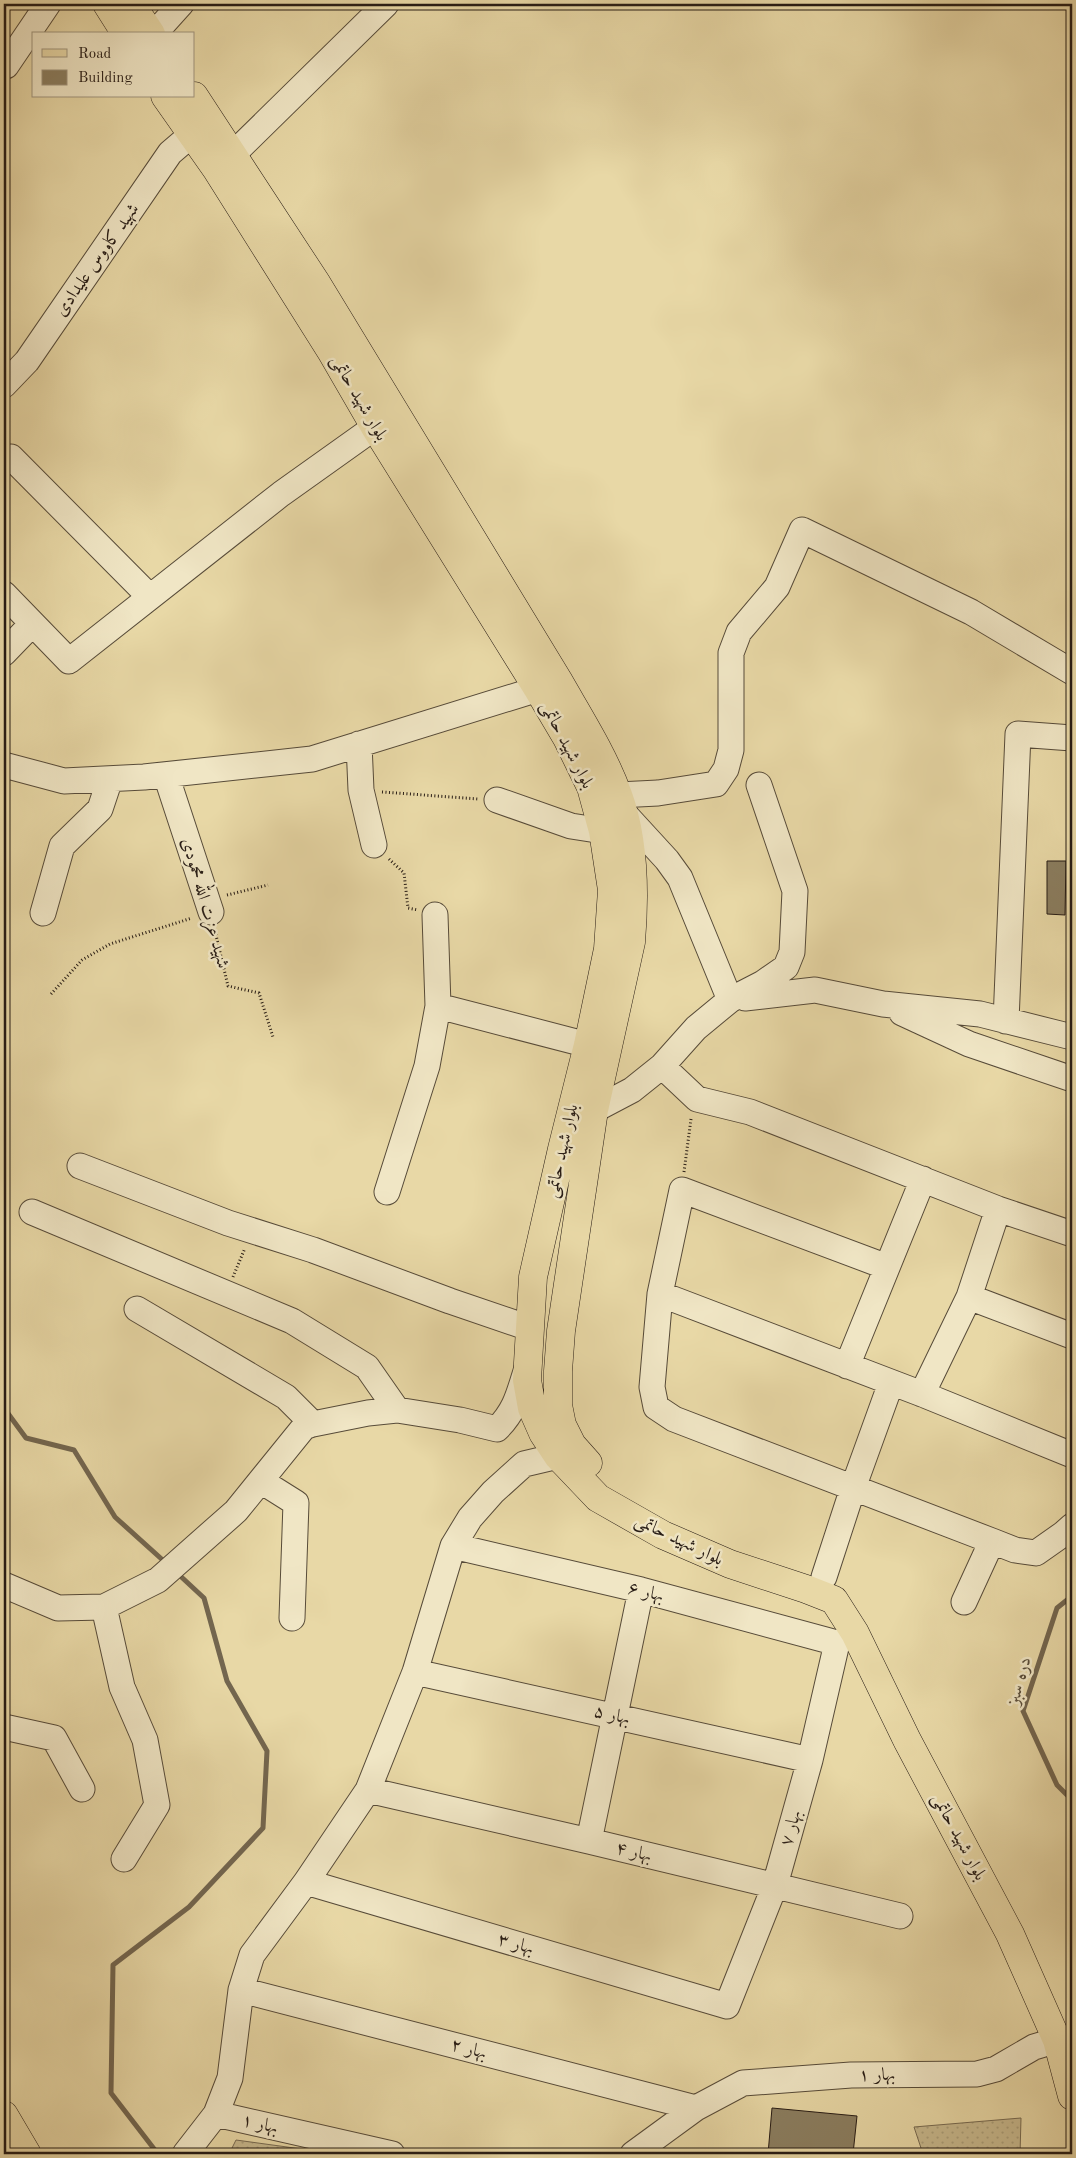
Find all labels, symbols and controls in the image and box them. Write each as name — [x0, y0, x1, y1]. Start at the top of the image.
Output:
legend — [32, 32, 195, 98]
text: Road — [78, 47, 112, 62]
text: Building — [78, 71, 133, 86]
street label: شهید کاووس علیدادی — [51, 200, 144, 321]
street label: بلوار شهید حاتمی — [326, 352, 391, 445]
street label: بلوار شهید حاتمی — [535, 698, 597, 793]
street label: شهید عزت الله محمودی — [175, 834, 238, 971]
street label: بلوار شهید حاتمی — [542, 1102, 583, 1200]
street label: بلوار شهید حاتمی — [631, 1511, 726, 1571]
street label: بهار ۶ — [626, 1579, 666, 1607]
water label: دره سبز — [1004, 1655, 1036, 1709]
street label: بهار ۵ — [592, 1702, 632, 1730]
street label: بلوار شهید حاتمی — [927, 1791, 989, 1884]
street label: بهار ۷ — [777, 1808, 807, 1849]
street label: بهار ۴ — [614, 1839, 654, 1867]
street label: بهار ۳ — [495, 1930, 536, 1960]
street label: بهار ۲ — [449, 2036, 489, 2064]
street label: بهار ۱ — [859, 2066, 895, 2086]
street label: بهار ۱ — [240, 2111, 280, 2139]

